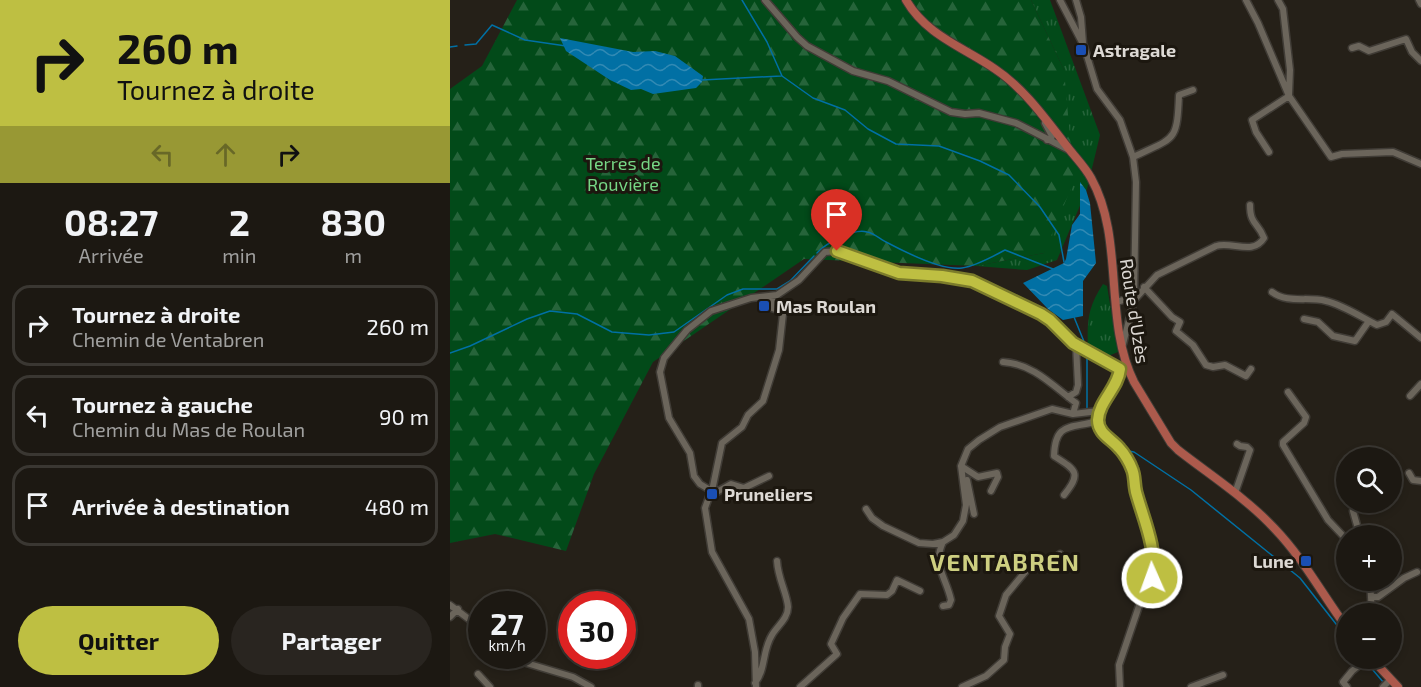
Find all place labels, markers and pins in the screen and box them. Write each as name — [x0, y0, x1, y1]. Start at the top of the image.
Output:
place label: Astragale — [1093, 39, 1176, 61]
marker: Astragale — [1074, 43, 1088, 57]
pin — [811, 189, 862, 251]
place label: Mas Roulan — [776, 295, 876, 317]
marker: Mas Roulan — [757, 299, 771, 313]
place label: Pruneliers — [724, 483, 813, 505]
marker: Pruneliers — [705, 487, 719, 501]
place label: Lune — [1253, 550, 1294, 572]
marker: Lune — [1299, 554, 1313, 568]

